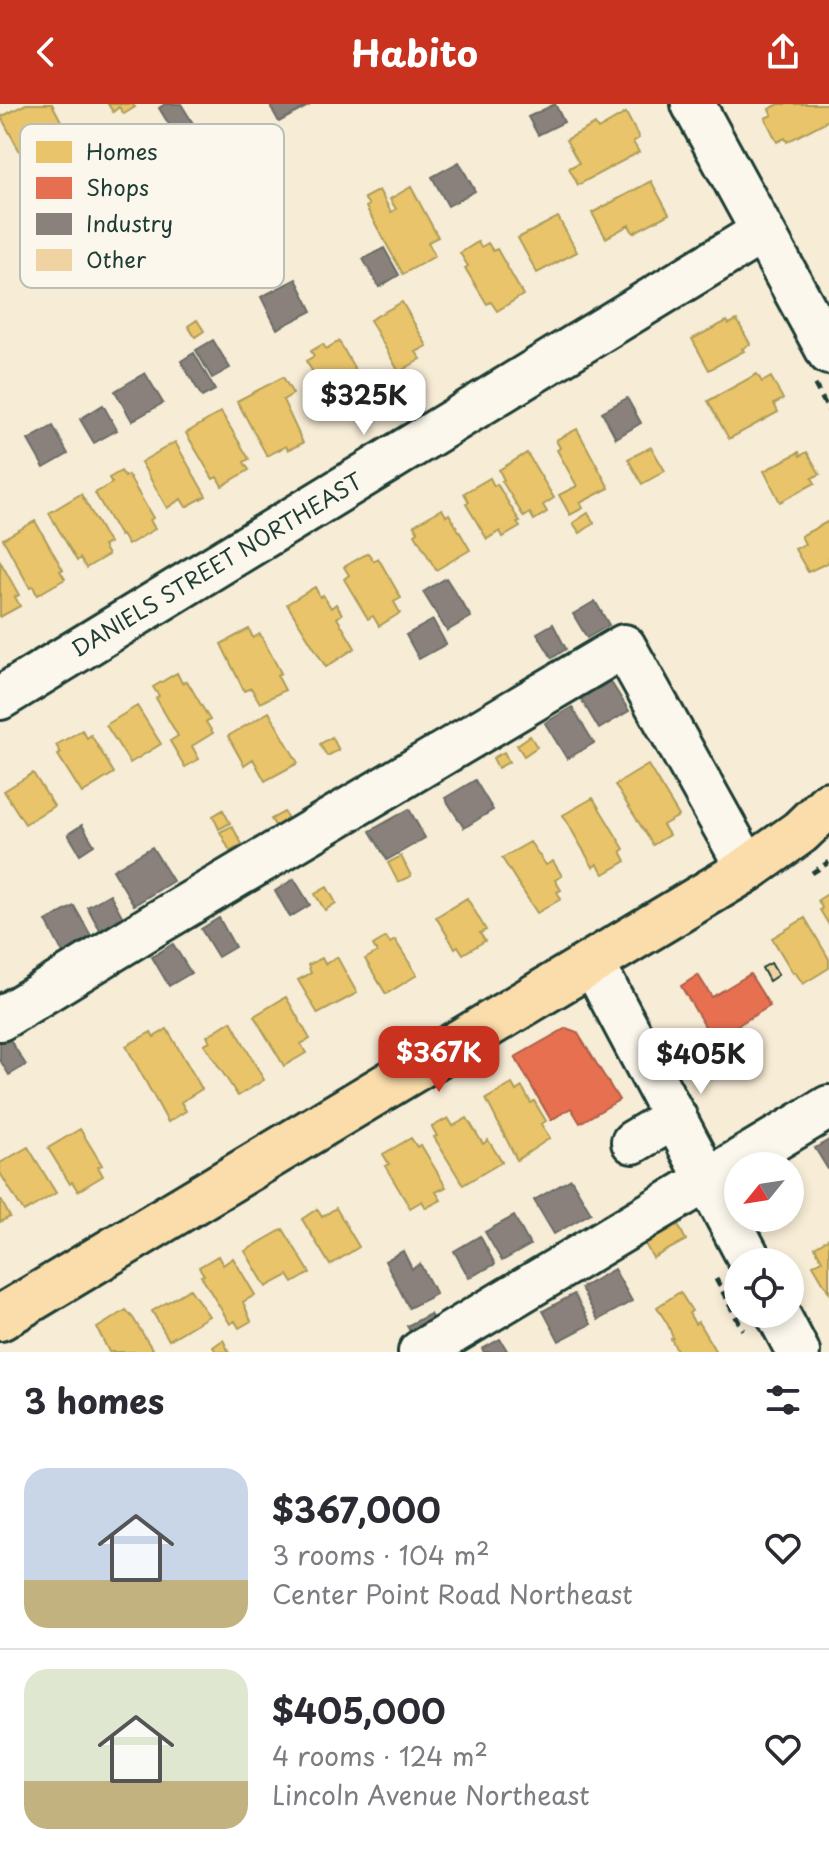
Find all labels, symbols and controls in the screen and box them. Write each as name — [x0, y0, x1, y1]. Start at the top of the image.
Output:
text: Habito — [351, 25, 478, 79]
icon: back — [24, 30, 68, 74]
icon: share — [761, 30, 805, 74]
legend — [20, 124, 284, 288]
text: Homes — [86, 134, 157, 167]
text: Shops — [86, 170, 149, 203]
text: Industry — [86, 206, 173, 239]
text: Other — [86, 242, 147, 275]
pin: $325K — [308, 369, 420, 437]
text: $325K — [321, 375, 407, 414]
street label: DANIELS STREET NORTHEAST — [64, 463, 368, 664]
pin: $367K — [383, 1026, 495, 1094]
pin: $405K — [645, 1028, 757, 1096]
text: $367K — [396, 1032, 482, 1071]
text: $405K — [656, 1034, 746, 1073]
north arrow — [724, 1152, 804, 1232]
map controls — [724, 1152, 804, 1328]
button: locate — [724, 1248, 804, 1328]
text: 3 homes — [24, 1374, 164, 1426]
icon: filters — [761, 1378, 805, 1422]
text: $367,000 — [272, 1483, 441, 1535]
icon: home — [88, 1500, 184, 1596]
icon: heart — [761, 1526, 805, 1570]
text: 3 rooms · 104 m² — [272, 1535, 490, 1574]
text: Center Point Road Northeast — [272, 1574, 633, 1613]
text: $405,000 — [272, 1684, 446, 1736]
icon: home — [88, 1701, 184, 1797]
icon: heart — [761, 1727, 805, 1771]
text: 4 rooms · 124 m² — [272, 1736, 488, 1775]
text: Lincoln Avenue Northeast — [272, 1775, 590, 1814]

